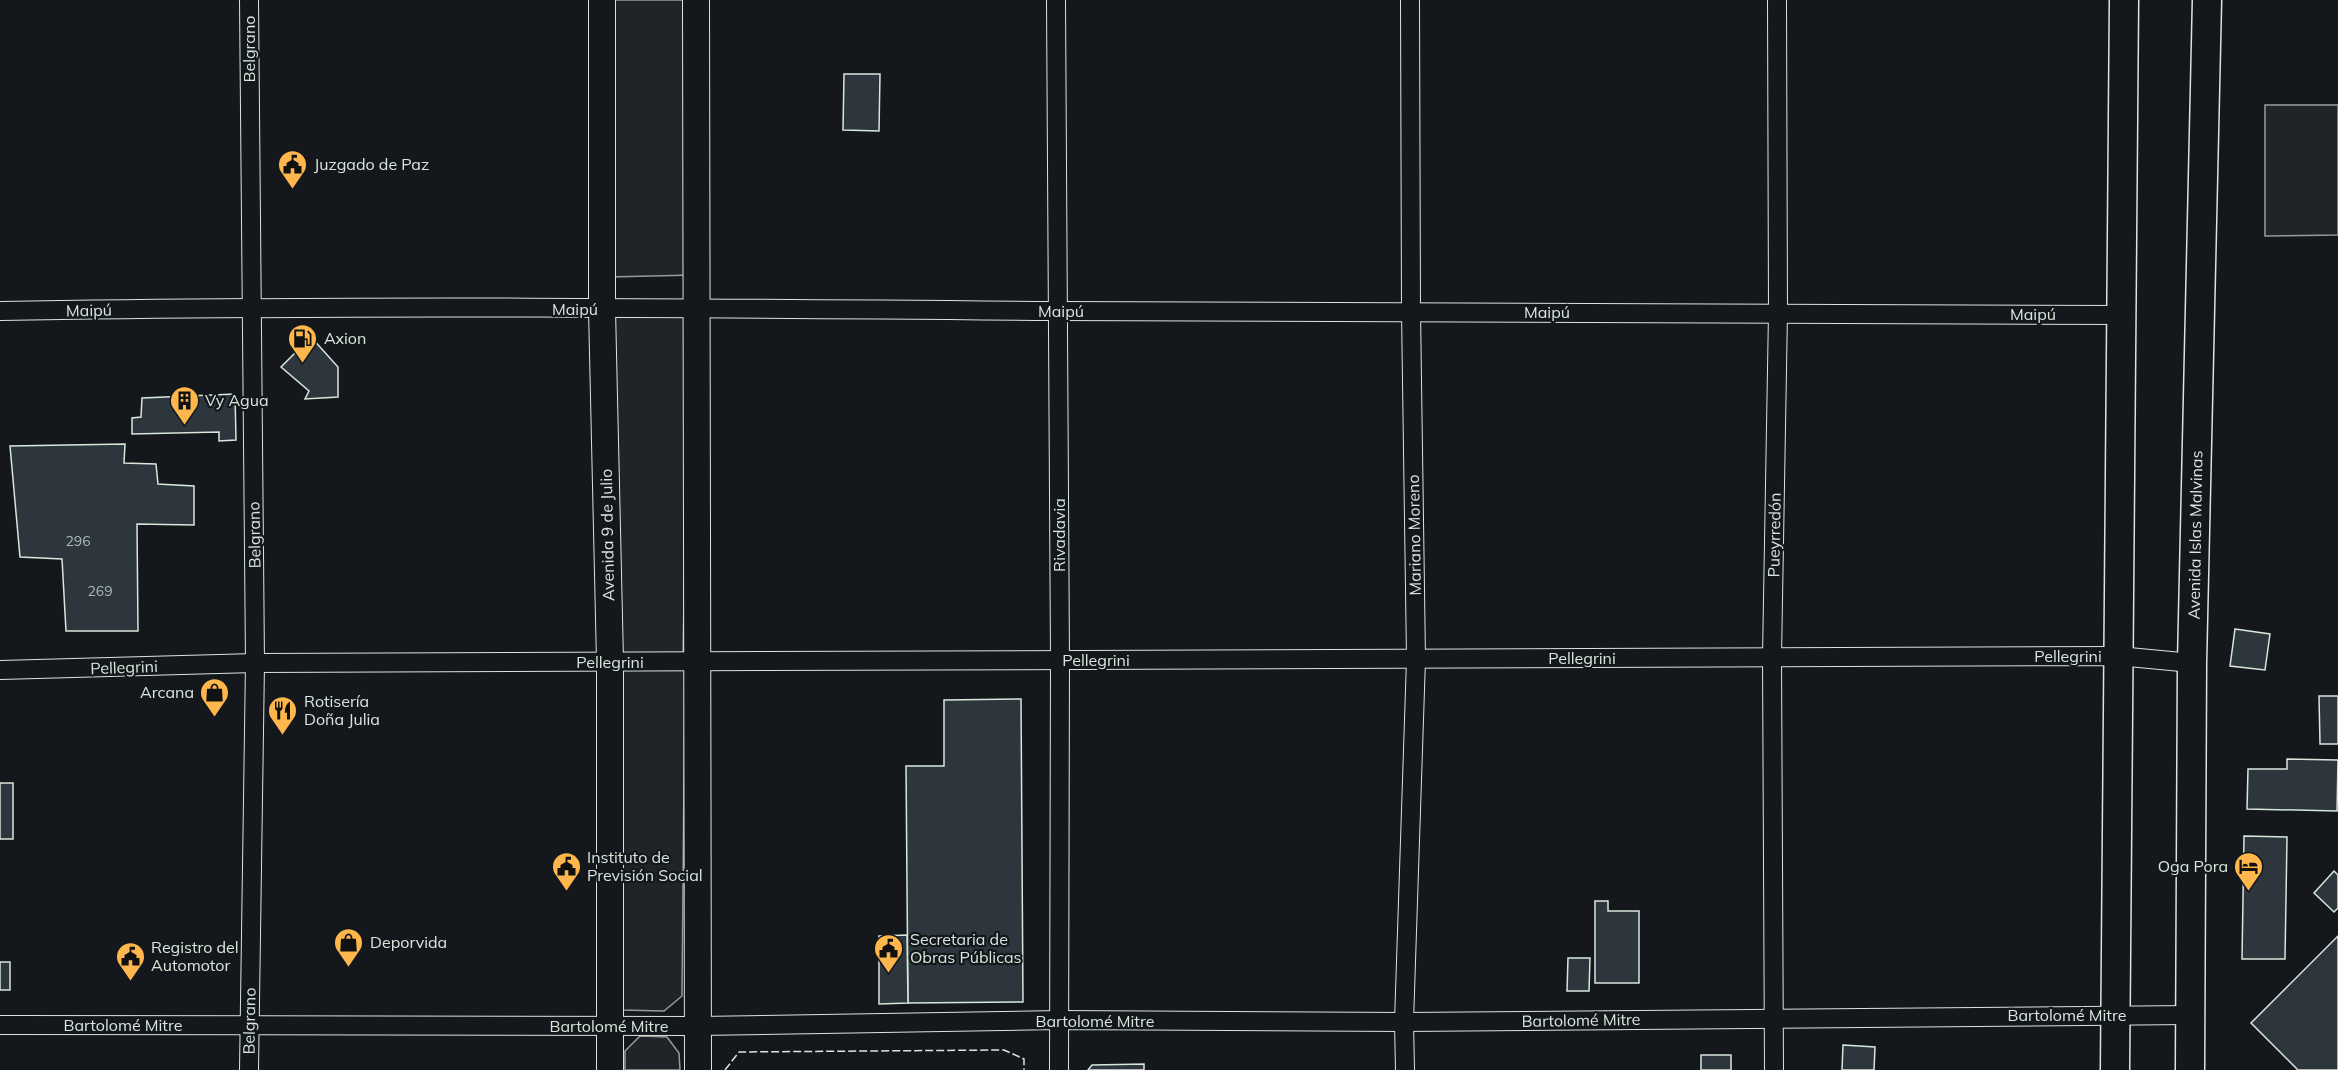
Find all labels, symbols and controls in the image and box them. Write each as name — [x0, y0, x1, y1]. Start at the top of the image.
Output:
street label: Belgrano — [239, 16, 259, 82]
public building icon: Juzgado de Paz — [277, 148, 309, 190]
place label: Juzgado de Paz — [314, 154, 429, 174]
street label: Maipú — [552, 299, 598, 319]
street label: Maipú — [66, 300, 112, 320]
street label: Maipú — [1038, 301, 1084, 321]
street label: Maipú — [1524, 302, 1570, 322]
street label: Maipú — [2010, 304, 2056, 324]
fuel station icon: Axion — [287, 322, 319, 364]
place label: Axion — [324, 328, 366, 348]
building icon: Vy Agua — [168, 384, 200, 426]
place label: Vy Agua — [205, 390, 269, 410]
street label: Avenida Islas Malvinas — [2184, 450, 2206, 620]
street label: Avenida 9 de Julio — [596, 469, 618, 601]
street label: Mariano Moreno — [1403, 474, 1425, 596]
street label: Pueyrredón — [1763, 492, 1785, 578]
street label: Rivadavia — [1049, 498, 1069, 572]
street label: Belgrano — [243, 501, 265, 569]
house number: 296 — [65, 532, 91, 550]
house number: 269 — [87, 582, 113, 600]
street label: Pellegrini — [2034, 646, 2102, 666]
street label: Pellegrini — [1548, 648, 1616, 668]
street label: Pellegrini — [1062, 650, 1130, 670]
street label: Pellegrini — [576, 652, 644, 672]
street label: Pellegrini — [90, 656, 158, 678]
shop icon: Arcana — [199, 676, 231, 718]
place label: Arcana — [140, 682, 194, 702]
place label: Rotisería Doña Julia — [304, 691, 380, 729]
restaurant icon: Rotisería Doña Julia — [267, 694, 299, 736]
place label: Instituto de Previsión Social — [587, 847, 703, 885]
public building icon: Instituto de Previsión Social — [550, 850, 582, 892]
hotel icon: Oga Pora — [2233, 850, 2265, 892]
place label: Oga Pora — [2158, 856, 2228, 876]
shop icon: Deporvida — [333, 926, 365, 968]
place label: Secretaria de Obras Públicas — [910, 929, 1022, 967]
place label: Deporvida — [370, 932, 447, 952]
public building icon: Secretaria de Obras Públicas — [873, 932, 905, 974]
place label: Registro del Automotor — [151, 937, 239, 975]
public building icon: Registro del Automotor — [114, 940, 146, 982]
street label: Belgrano — [238, 987, 260, 1055]
street label: Bartolomé Mitre — [2008, 1005, 2126, 1025]
street label: Bartolomé Mitre — [1521, 1009, 1641, 1031]
street label: Bartolomé Mitre — [1036, 1011, 1154, 1031]
street label: Bartolomé Mitre — [64, 1015, 182, 1035]
street label: Bartolomé Mitre — [550, 1016, 668, 1036]

